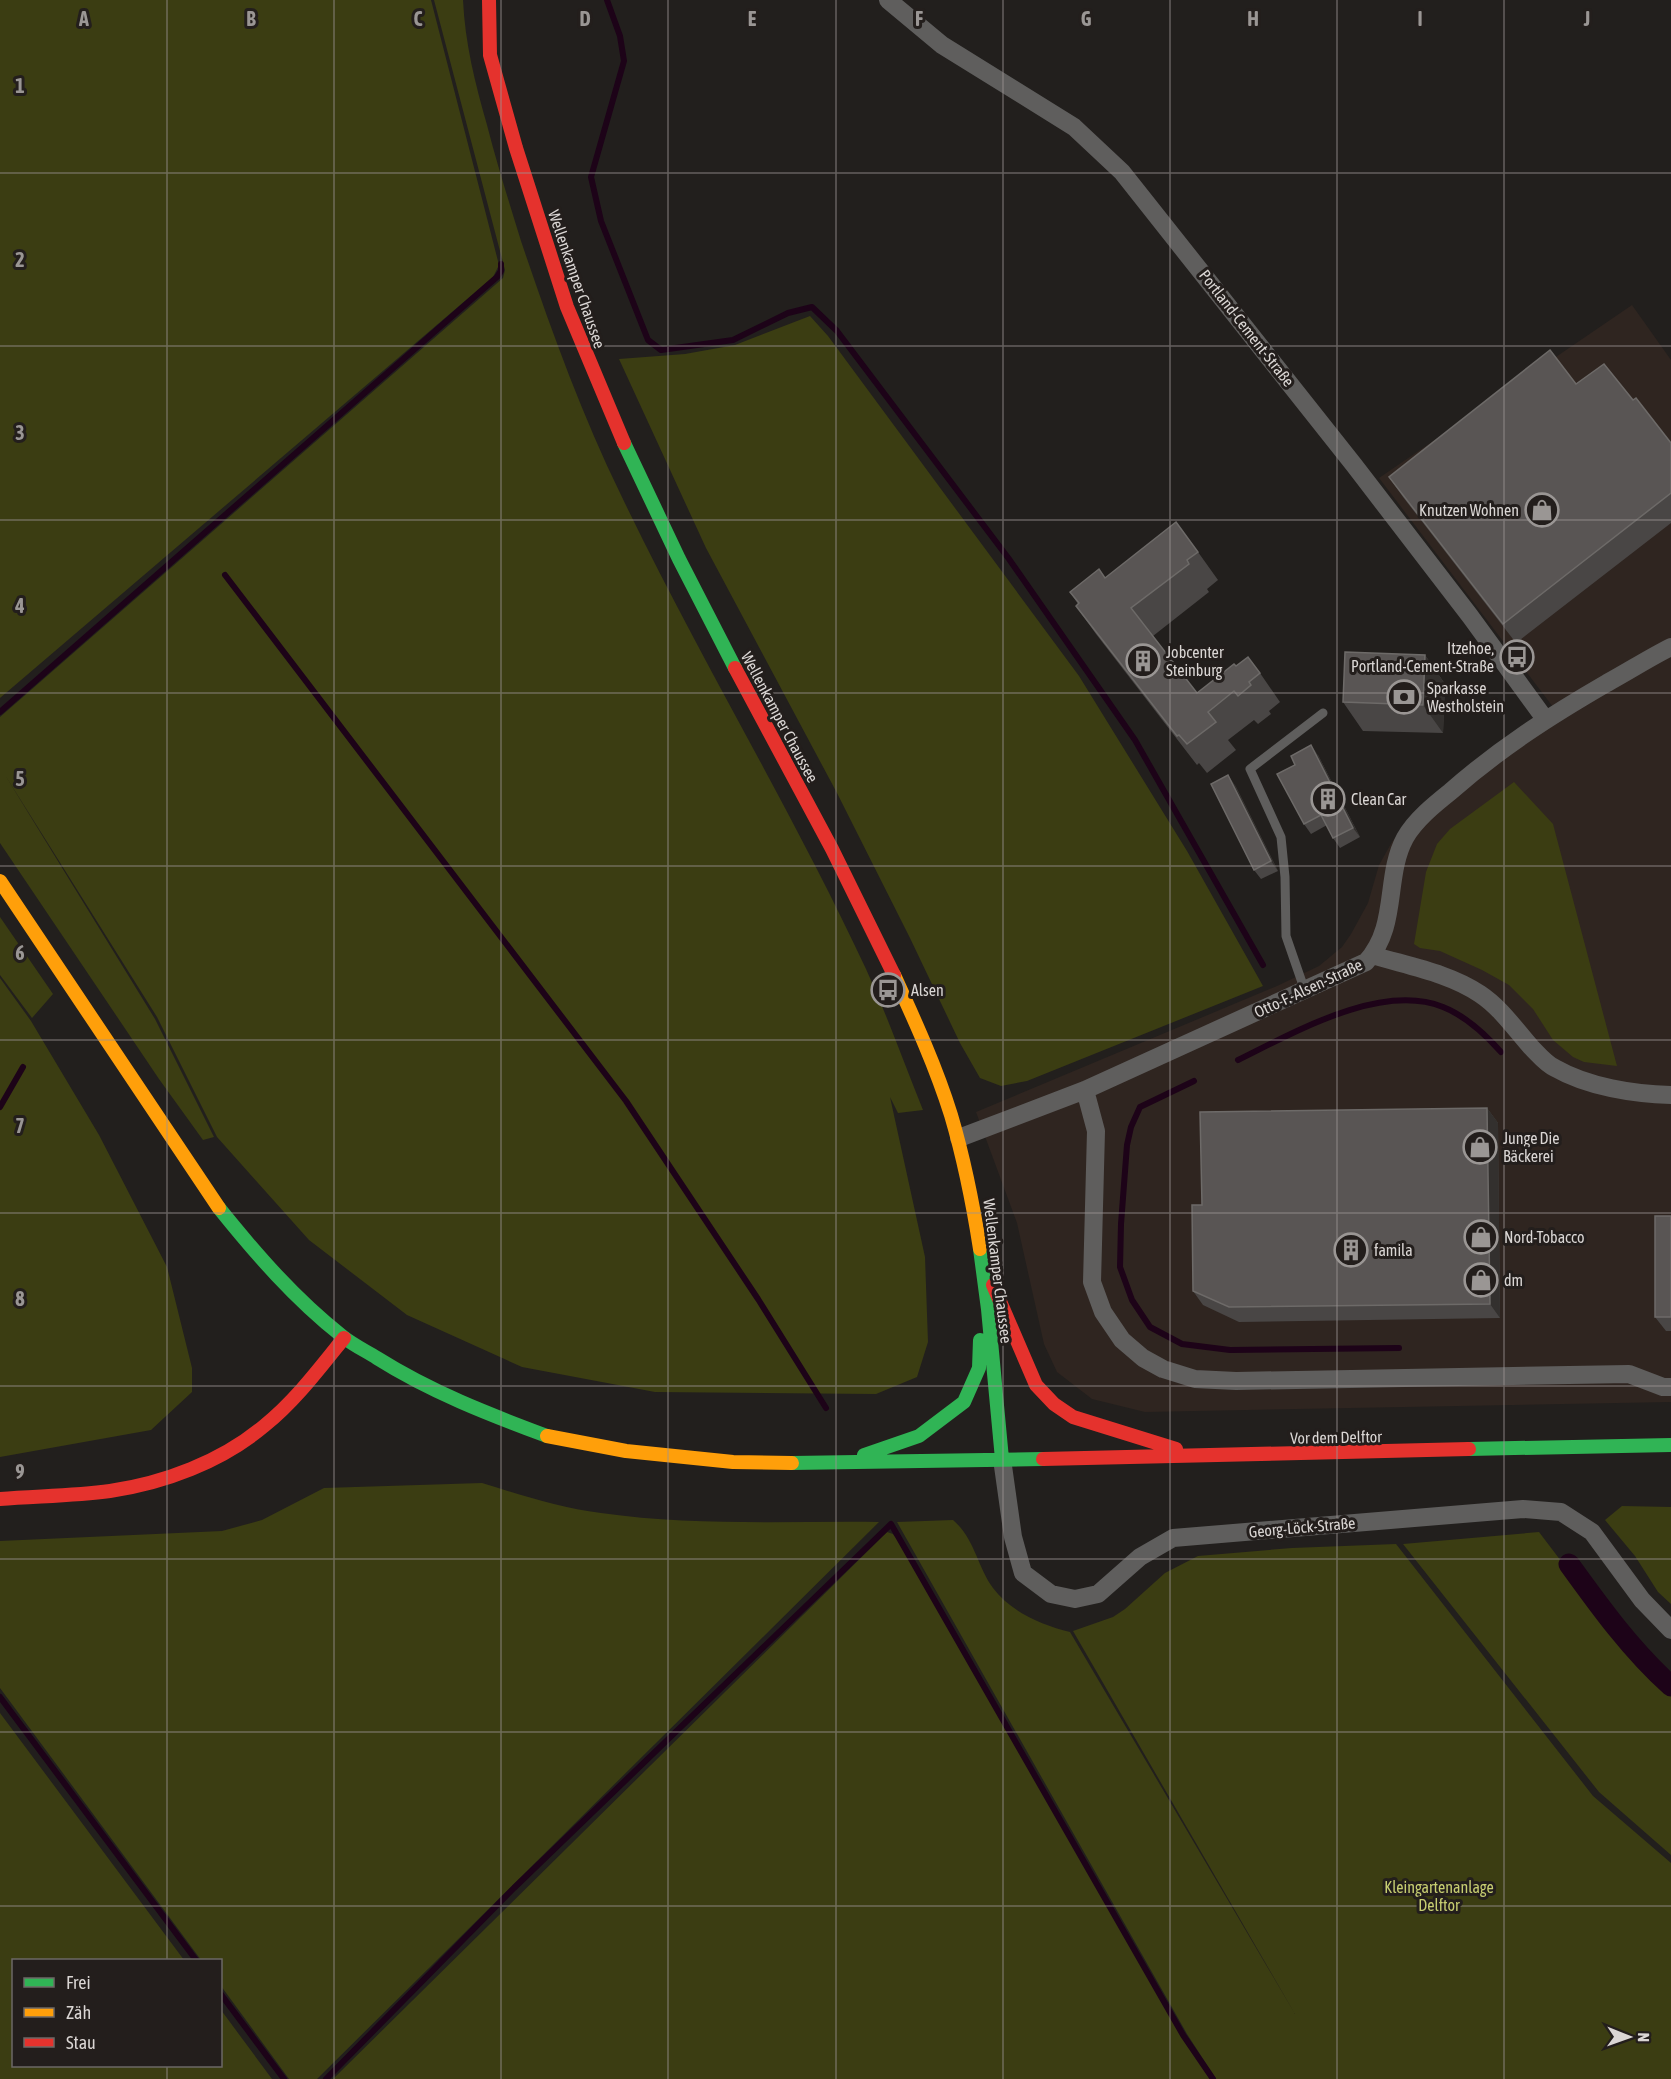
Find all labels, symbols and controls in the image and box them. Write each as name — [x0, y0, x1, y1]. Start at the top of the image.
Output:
text: A — [78, 7, 89, 30]
text: B — [246, 7, 256, 30]
text: C — [414, 7, 423, 30]
text: D — [579, 7, 591, 30]
text: E — [748, 7, 757, 30]
text: F — [915, 7, 923, 30]
text: G — [1081, 7, 1092, 30]
text: H — [1247, 7, 1259, 30]
text: I — [1417, 7, 1423, 30]
text: J — [1583, 7, 1590, 30]
text: 1 — [15, 74, 25, 97]
street label: Wellenkamper Chaussee — [544, 207, 609, 351]
text: 2 — [15, 248, 25, 271]
street label: Portland-Cement-Straße — [1196, 266, 1298, 390]
text: 3 — [15, 421, 25, 444]
shop icon: Knutzen Wohnen — [1524, 492, 1560, 528]
place label: Knutzen Wohnen — [1419, 501, 1519, 519]
text: 4 — [14, 594, 25, 617]
place label: Itzehoe, Portland-Cement-Straße — [1351, 639, 1494, 675]
bus stop icon: Itzehoe, Portland-Cement-Straße — [1499, 639, 1535, 675]
building icon: Jobcenter Steinburg — [1125, 643, 1161, 679]
place label: Jobcenter Steinburg — [1166, 643, 1224, 680]
street label: Wellenkamper Chaussee — [737, 649, 822, 786]
bank icon: Sparkasse Westholstein — [1386, 679, 1422, 715]
place label: Sparkasse Westholstein — [1427, 679, 1504, 715]
text: 5 — [15, 767, 25, 790]
building icon: Clean Car — [1310, 781, 1346, 817]
place label: Clean Car — [1351, 790, 1407, 808]
text: 6 — [15, 941, 25, 964]
street label: Otto-F.-Alsen-Straße — [1251, 955, 1365, 1021]
bus stop icon: Alsen — [870, 972, 906, 1008]
place label: Alsen — [911, 981, 944, 999]
text: 7 — [15, 1114, 25, 1137]
shop icon: Junge Die Bäckerei — [1462, 1129, 1498, 1165]
place label: Junge Die Bäckerei — [1503, 1129, 1560, 1165]
street label: Wellenkamper Chaussee — [979, 1198, 1016, 1344]
shop icon: Nord-Tobacco — [1463, 1219, 1499, 1255]
place label: Nord-Tobacco — [1504, 1228, 1584, 1246]
building icon: famila — [1333, 1232, 1369, 1268]
place label: famila — [1374, 1241, 1413, 1259]
shop icon: dm — [1463, 1262, 1499, 1298]
place label: dm — [1504, 1271, 1523, 1289]
text: 8 — [15, 1287, 25, 1310]
street label: Vor dem Delftor — [1290, 1427, 1382, 1447]
text: 9 — [15, 1460, 25, 1483]
street label: Georg-Löck-Straße — [1248, 1513, 1356, 1542]
park label: Kleingartenanlage Delftor — [1384, 1878, 1494, 1914]
legend — [12, 1959, 222, 2067]
text: Frei — [66, 1972, 91, 1993]
text: Zäh — [66, 2002, 91, 2023]
north arrow — [1599, 2007, 1659, 2067]
text: Stau — [66, 2032, 96, 2053]
text: N — [1635, 2032, 1653, 2042]

